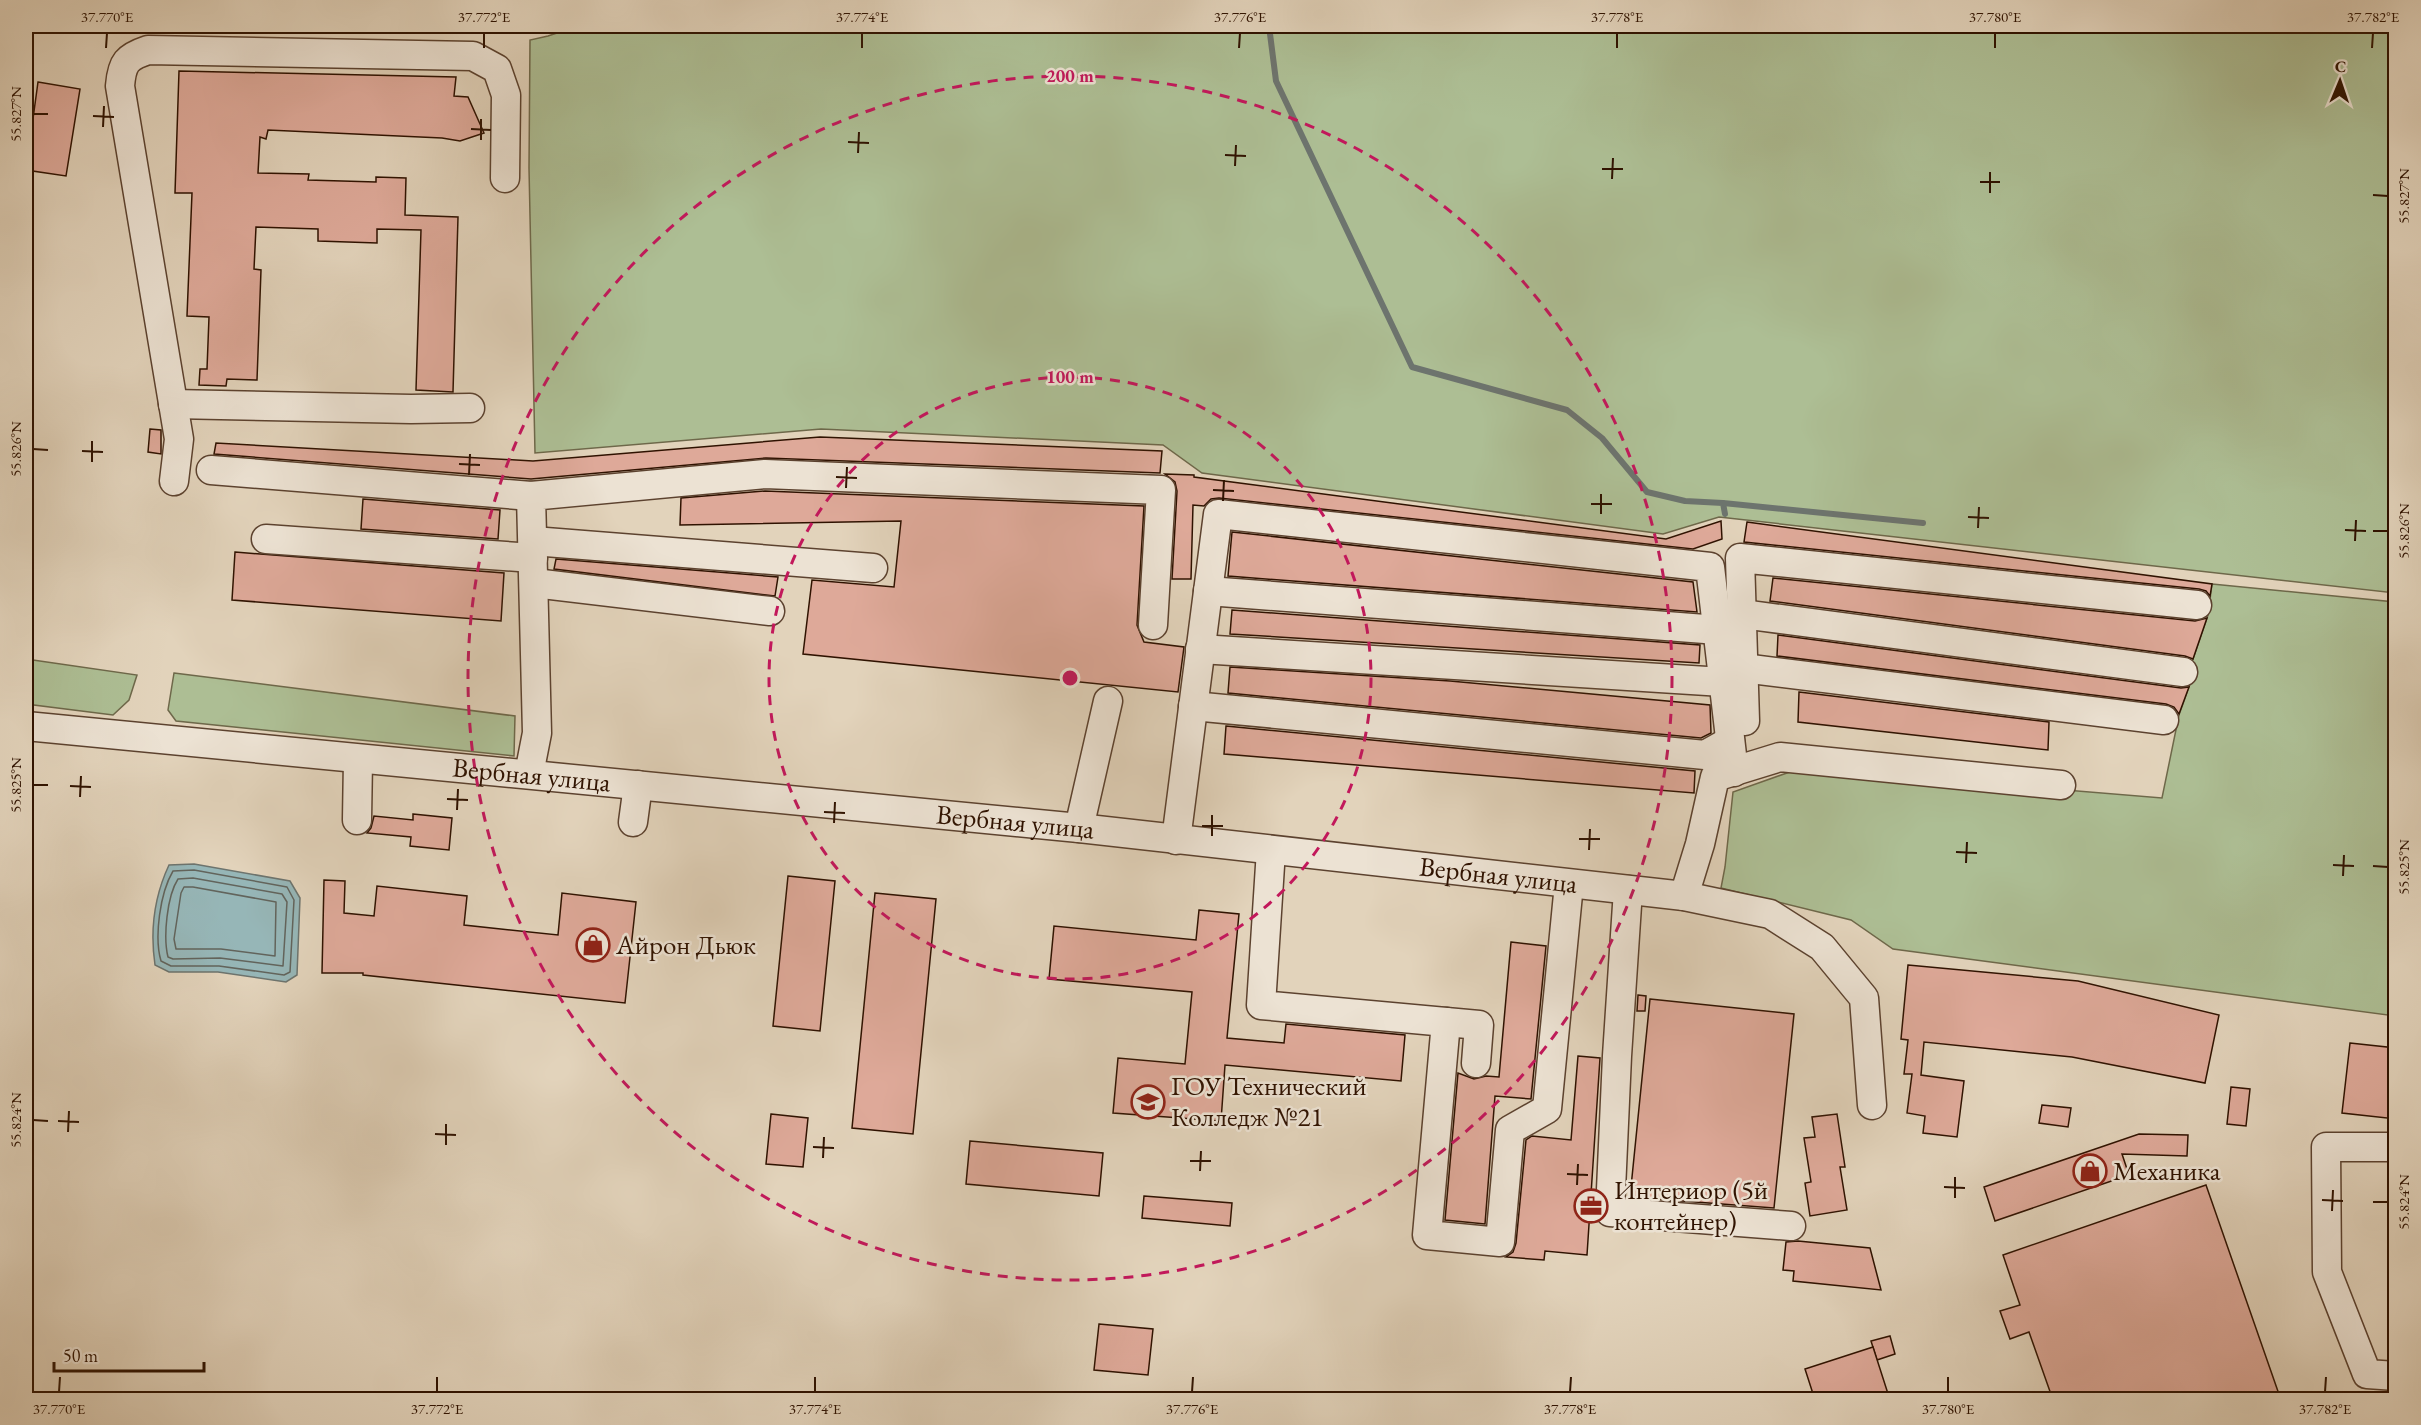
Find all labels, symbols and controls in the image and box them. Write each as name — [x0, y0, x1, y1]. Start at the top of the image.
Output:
text: 37.770°E — [81, 7, 134, 26]
text: 37.772°E — [458, 7, 511, 26]
text: 37.774°E — [836, 7, 889, 26]
text: 37.776°E — [1214, 7, 1267, 26]
text: 37.778°E — [1591, 7, 1644, 26]
text: 37.780°E — [1969, 7, 2022, 26]
text: 37.782°E — [2347, 7, 2400, 26]
north arrow — [2310, 51, 2370, 111]
text: С — [2334, 56, 2347, 77]
text: 200 m — [1046, 64, 1094, 87]
text: 55.827°N — [6, 86, 25, 142]
text: 55.827°N — [2394, 168, 2413, 224]
text: 100 m — [1046, 365, 1094, 388]
text: 55.826°N — [6, 421, 25, 477]
text: 55.826°N — [2394, 503, 2413, 559]
centre of rings — [1060, 668, 1080, 688]
street label: Вербная улица — [451, 749, 613, 800]
text: 55.825°N — [6, 757, 25, 813]
street label: Вербная улица — [935, 796, 1097, 847]
text: 55.825°N — [2394, 839, 2413, 895]
street label: Вербная улица — [1418, 848, 1579, 901]
shop icon: Айрон Дьюк — [575, 927, 611, 963]
place label: Айрон Дьюк — [615, 927, 756, 962]
place label: ГОУ Технический Колледж №21 — [1171, 1068, 1367, 1134]
school or university icon: ГОУ Технический Колледж №21 — [1130, 1084, 1166, 1120]
text: 55.824°N — [6, 1092, 25, 1148]
shop icon: Механика — [2072, 1153, 2108, 1189]
place label: Механика — [2113, 1153, 2221, 1188]
place label: Интериор (5й контейнер) — [1614, 1172, 1768, 1238]
text: 55.824°N — [2394, 1174, 2413, 1230]
office icon: Интериор (5й контейнер) — [1573, 1188, 1609, 1224]
scale bar — [54, 1335, 204, 1373]
text: 50 m — [63, 1344, 98, 1367]
text: 37.770°E — [33, 1399, 86, 1418]
text: 37.772°E — [411, 1399, 464, 1418]
text: 37.774°E — [789, 1399, 842, 1418]
text: 37.776°E — [1166, 1399, 1219, 1418]
text: 37.778°E — [1544, 1399, 1597, 1418]
text: 37.780°E — [1922, 1399, 1975, 1418]
text: 37.782°E — [2299, 1399, 2352, 1418]

